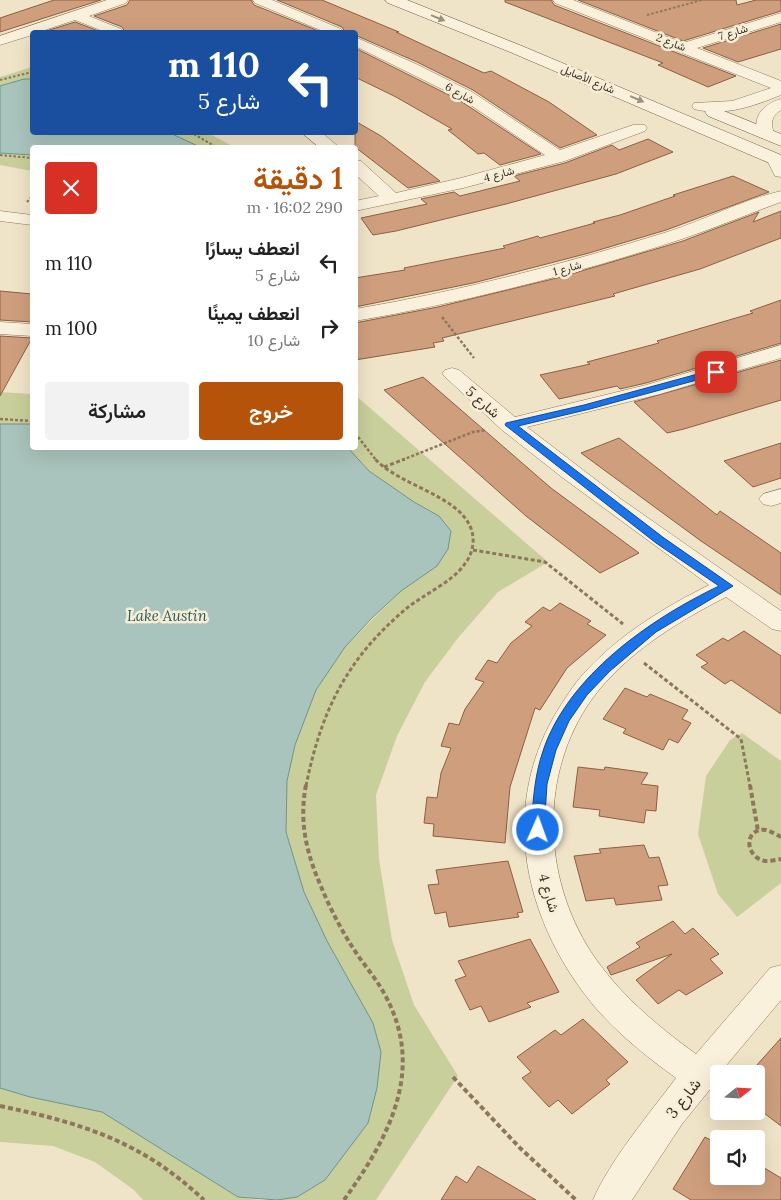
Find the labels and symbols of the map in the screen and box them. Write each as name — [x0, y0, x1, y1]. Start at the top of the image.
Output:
one-way arrow — [431, 14, 446, 22]
street label: شارع 7 — [717, 21, 750, 44]
street label: شارع 2 — [654, 30, 688, 55]
street label: شارع الأصايل — [559, 61, 617, 98]
street label: شارع 6 — [442, 79, 477, 108]
one-way arrow — [630, 96, 644, 104]
street label: شارع 4 — [482, 163, 516, 186]
street label: شارع 1 — [551, 257, 583, 280]
pin — [695, 351, 737, 393]
street label: شارع 5 — [461, 382, 504, 423]
water label: Lake Austin — [127, 606, 208, 625]
position arrow — [511, 803, 563, 855]
street label: شارع 4 — [533, 872, 563, 915]
north arrow — [710, 1065, 765, 1120]
street label: شارع 3 — [661, 1074, 706, 1123]

